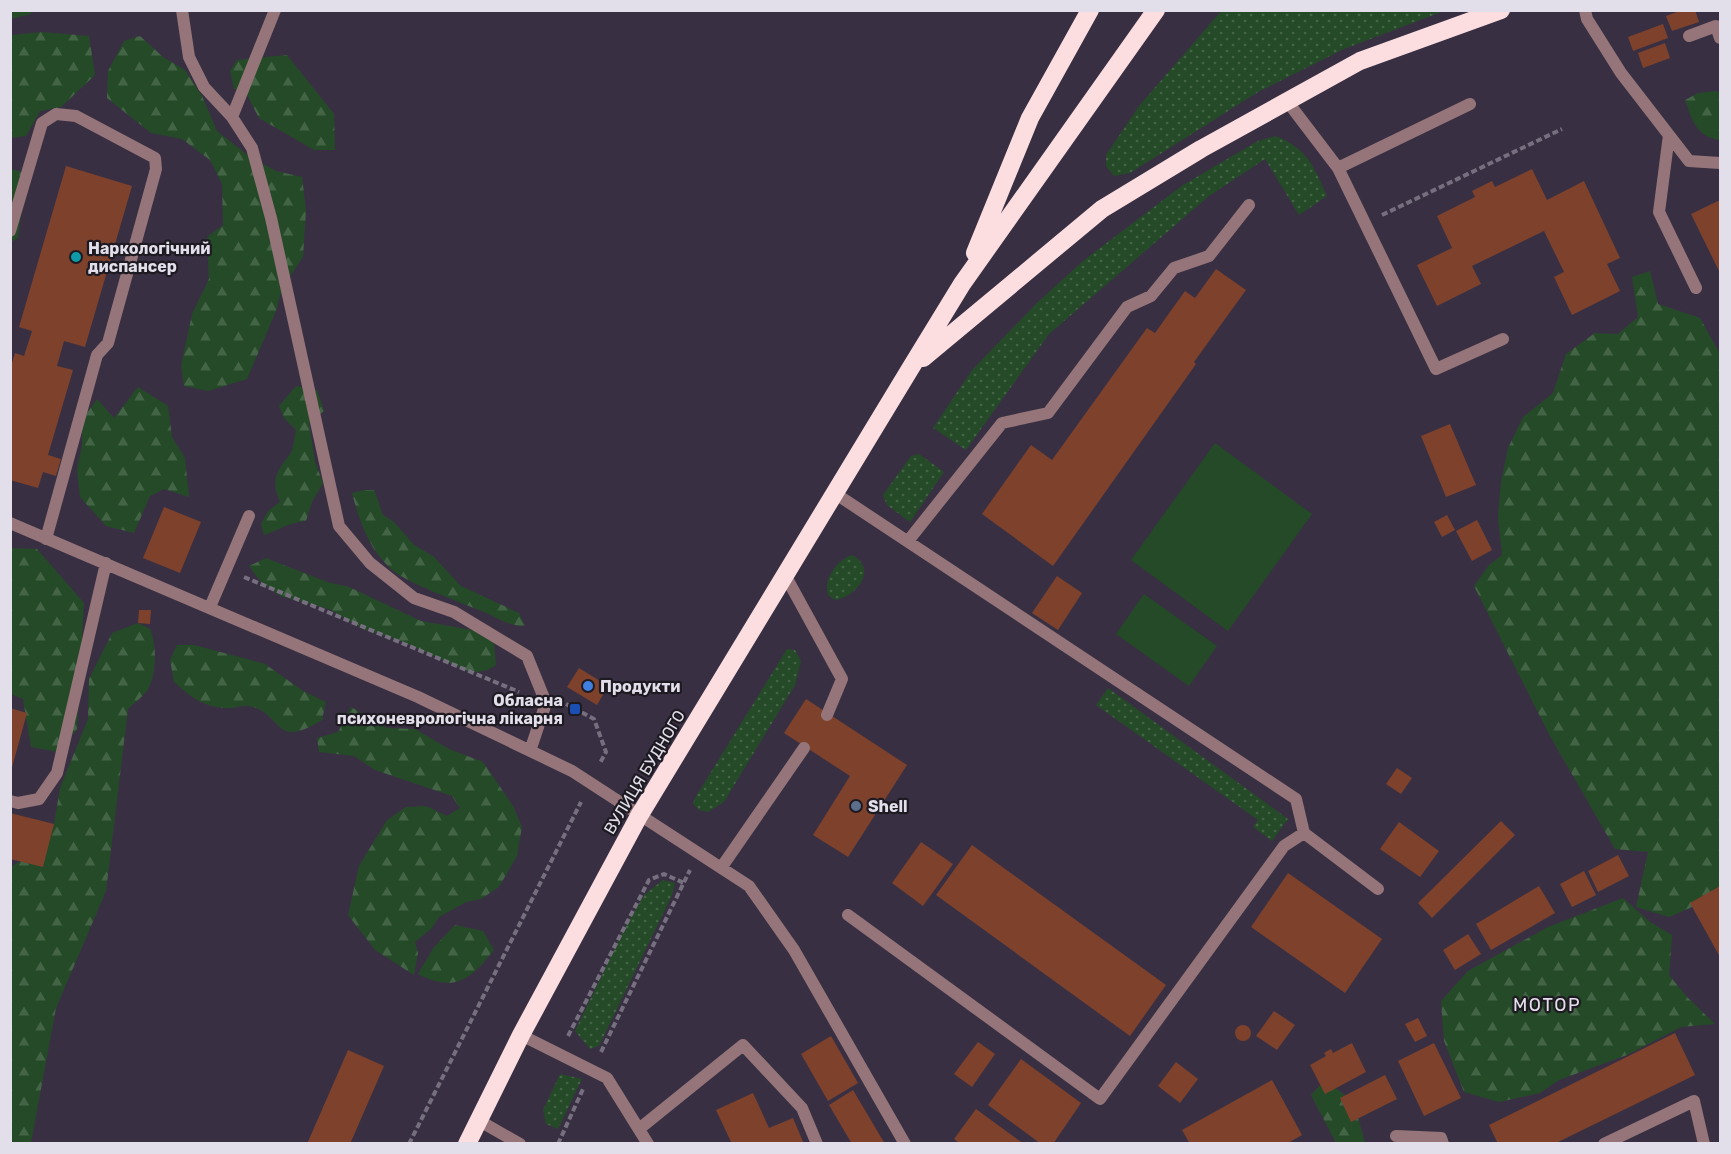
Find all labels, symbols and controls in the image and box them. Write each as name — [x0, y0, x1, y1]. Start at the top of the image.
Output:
place label: Наркологічний диспансер — [88, 239, 210, 276]
marker: Наркологічний диспансер — [69, 250, 83, 264]
place label: Продукти — [600, 677, 680, 696]
marker: Продукти — [581, 679, 595, 693]
place label: Обласна психоневрологічна лікарня — [337, 691, 563, 728]
marker: Обласна психоневрологічна лікарня — [568, 702, 582, 716]
street label: ВУЛИЦЯ БУДНОГО — [600, 707, 689, 838]
place label: Shell — [868, 797, 908, 816]
marker: Shell — [849, 799, 863, 813]
district label: МОТОР — [1513, 994, 1581, 1016]

